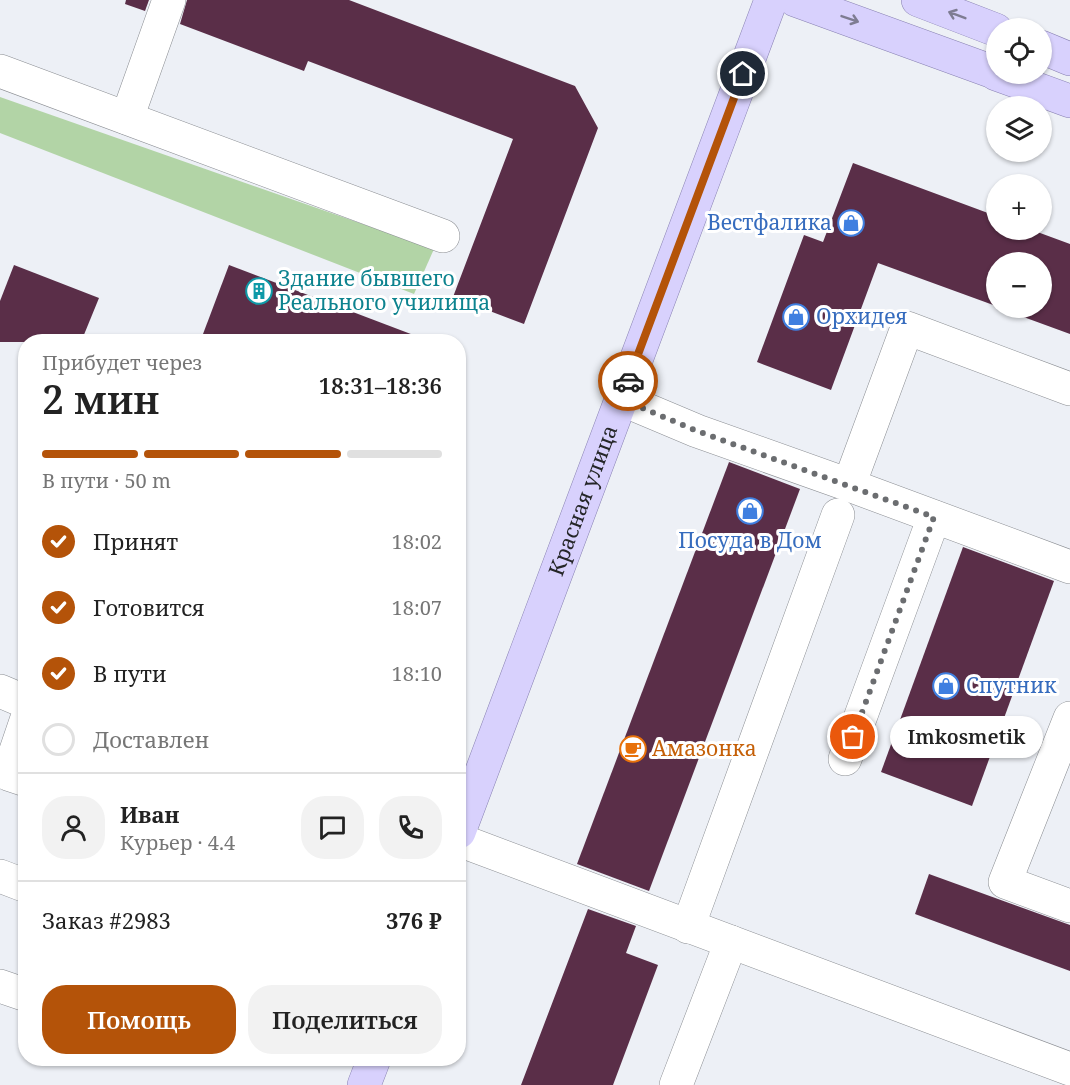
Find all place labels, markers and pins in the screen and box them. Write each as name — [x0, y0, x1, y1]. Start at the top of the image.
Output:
pin — [717, 48, 768, 99]
place label: Вестфалика — [707, 208, 832, 236]
shop icon: Вестфалика — [836, 208, 866, 238]
place label: Здание бывшего Реального училища — [278, 264, 490, 316]
building icon: Здание бывшего Реального училища — [244, 276, 274, 306]
shop icon: Орхидея — [781, 302, 811, 332]
place label: Орхидея — [816, 302, 907, 330]
shop icon: Посуда в Дом — [735, 496, 765, 526]
place label: Посуда в Дом — [678, 526, 822, 554]
shop icon: Спутник — [931, 671, 961, 701]
place label: Спутник — [966, 671, 1057, 699]
pin — [827, 711, 878, 762]
callout: Imkosmetik — [889, 716, 1042, 758]
cafe icon: Амазонка — [618, 734, 648, 764]
place label: Амазонка — [652, 734, 757, 762]

